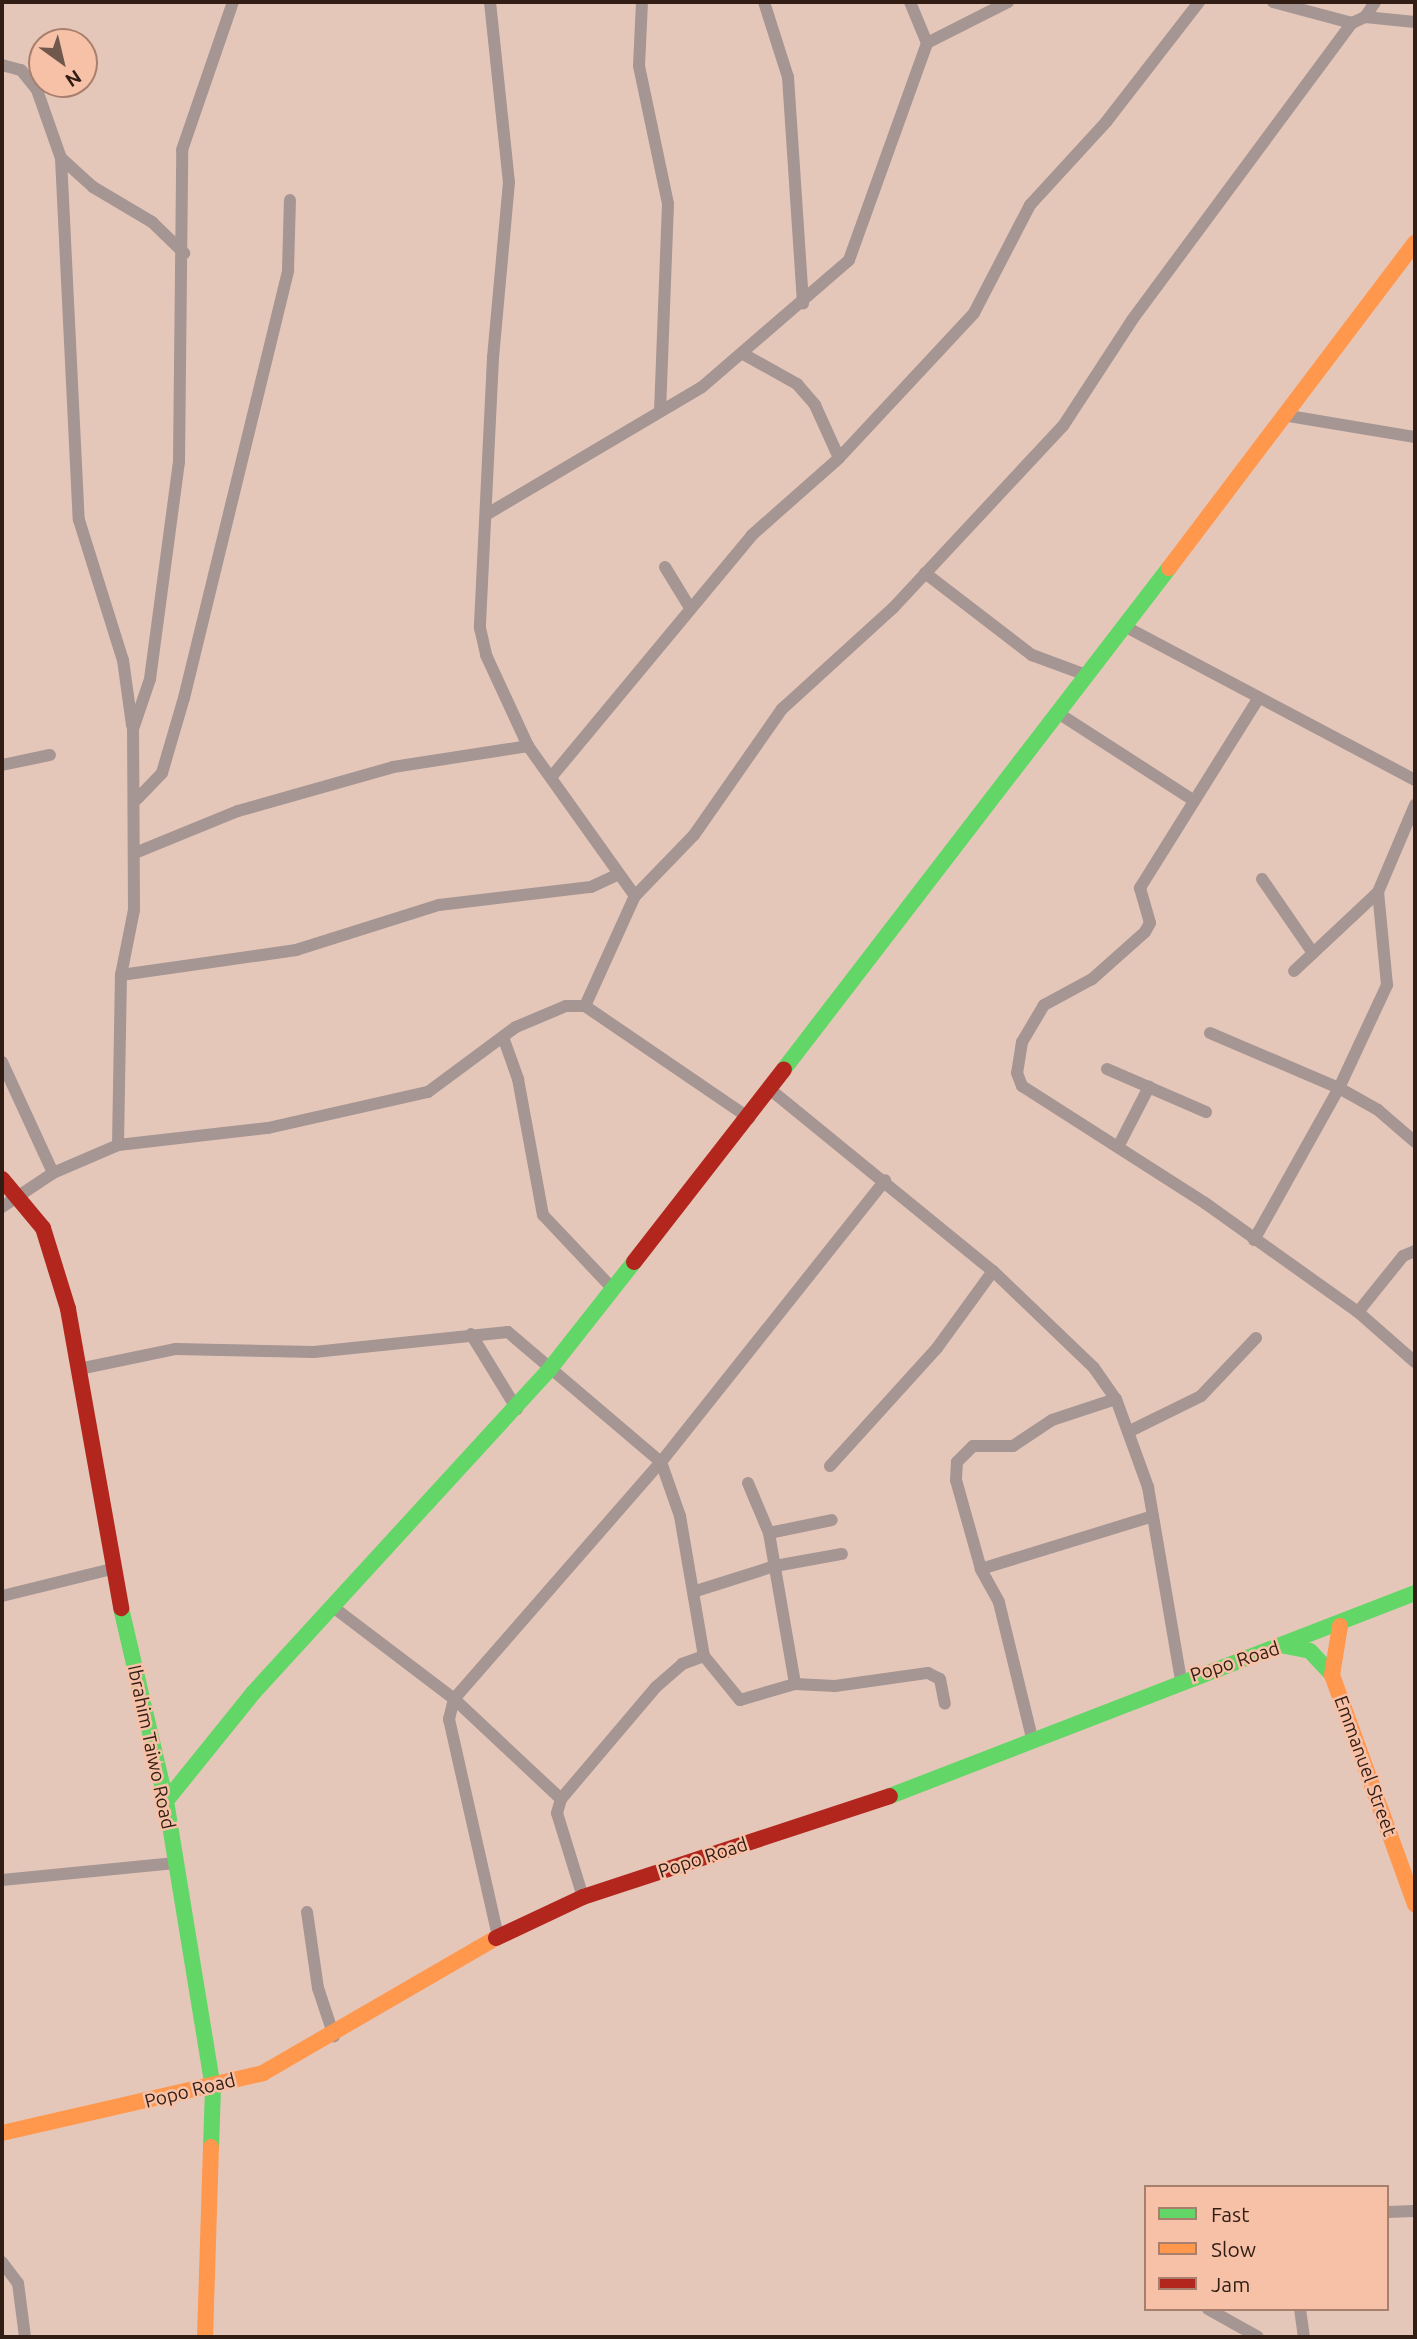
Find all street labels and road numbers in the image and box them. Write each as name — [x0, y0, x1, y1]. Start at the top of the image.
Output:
street label: Popo Road — [1187, 1637, 1283, 1687]
street label: Ibrahim Taiwo Road — [122, 1663, 180, 1831]
street label: Emmanuel Street — [1329, 1693, 1401, 1839]
street label: Popo Road — [655, 1833, 751, 1883]
street label: Popo Road — [142, 2069, 238, 2113]

